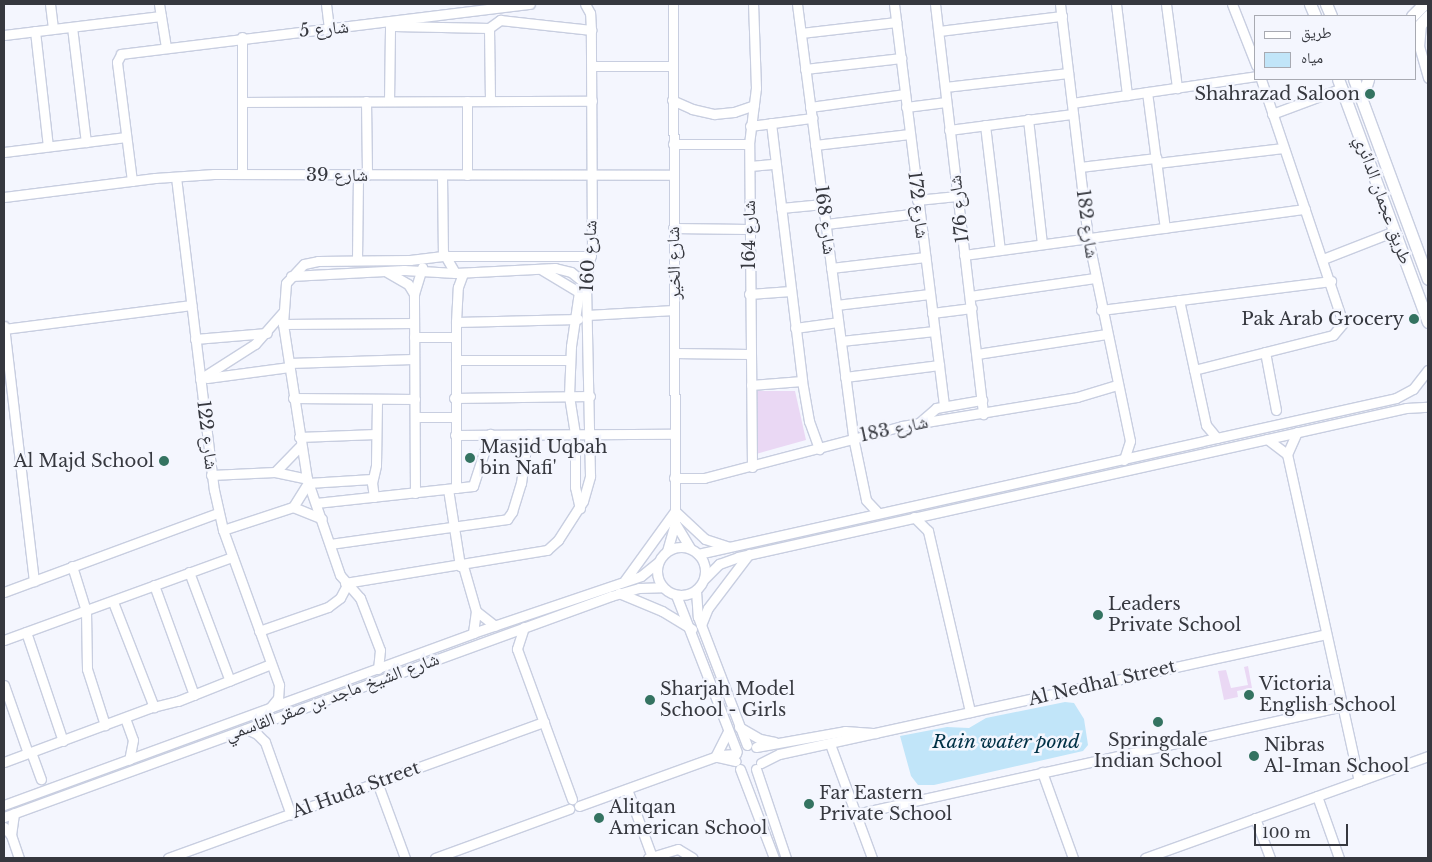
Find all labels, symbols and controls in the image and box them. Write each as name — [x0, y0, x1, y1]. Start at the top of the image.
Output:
legend — [1254, 15, 1417, 80]
street label: شارع 5 — [298, 16, 350, 42]
text: طريق — [1301, 23, 1332, 42]
text: مياه — [1301, 48, 1323, 67]
place label: Shahrazad Saloon — [1194, 83, 1360, 105]
marker: Shahrazad Saloon — [1364, 88, 1376, 100]
street label: طريق عجمان الدائري — [1350, 133, 1416, 267]
street label: شارع 39 — [306, 164, 368, 186]
street label: شارع 172 — [903, 170, 933, 240]
street label: شارع 176 — [944, 174, 974, 244]
street label: شارع 168 — [810, 184, 840, 256]
street label: شارع 182 — [1071, 188, 1103, 260]
street label: شارع 164 — [738, 200, 760, 270]
street label: شارع 160 — [576, 220, 602, 292]
street label: شارع الخير — [663, 226, 685, 300]
place label: Pak Arab Grocery — [1240, 308, 1404, 330]
marker: Pak Arab Grocery — [1408, 313, 1420, 325]
street label: شارع 122 — [192, 399, 222, 471]
street label: شارع 183 — [858, 411, 930, 447]
place label: Masjid Uqbah bin Nafi' — [480, 437, 607, 479]
place label: Al Majd School — [14, 450, 154, 472]
marker: Masjid Uqbah bin Nafi' — [464, 452, 476, 464]
marker: Al Majd School — [158, 455, 170, 467]
place label: Leaders Private School — [1108, 594, 1241, 636]
marker: Leaders Private School — [1092, 609, 1104, 621]
street label: شارع الشيخ ماجد بن صقر القاسمي — [222, 648, 442, 746]
street label: Al Nedhal Street — [1026, 656, 1178, 710]
place label: Victoria English School — [1259, 674, 1396, 716]
place label: Sharjah Model School - Girls — [660, 679, 795, 722]
marker: Victoria English School — [1243, 689, 1255, 701]
marker: Sharjah Model School - Girls — [644, 694, 656, 706]
marker: Springdale Indian School — [1152, 716, 1164, 728]
place label: Springdale Indian School — [1094, 730, 1222, 772]
water label: Rain water pond — [931, 731, 1081, 753]
place label: Nibras Al-Iman School — [1264, 735, 1409, 778]
marker: Nibras Al-Iman School — [1248, 750, 1260, 762]
street label: Al Huda Street — [289, 757, 423, 823]
place label: Far Eastern Private School — [819, 783, 952, 826]
place label: Alitqan American School — [609, 797, 767, 840]
marker: Far Eastern Private School — [803, 798, 815, 810]
marker: Alitqan American School — [593, 812, 605, 824]
scale bar — [1257, 814, 1351, 846]
text: 100 m — [1262, 823, 1311, 842]

